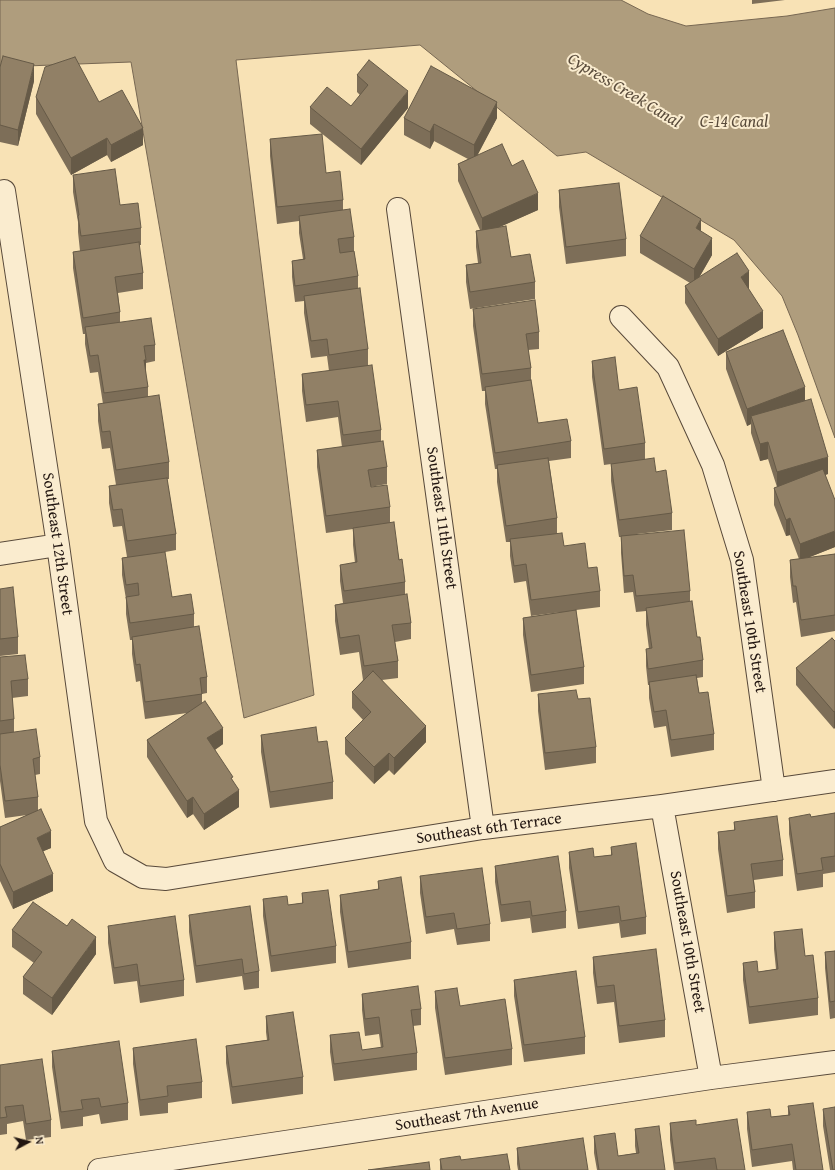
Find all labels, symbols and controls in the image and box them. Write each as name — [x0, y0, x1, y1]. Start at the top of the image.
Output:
water label: Cypress Creek Canal — [564, 49, 684, 133]
water label: C-14 Canal — [700, 113, 768, 133]
street label: Southeast 11th Street — [421, 445, 461, 591]
street label: Southeast 12th Street — [37, 471, 77, 617]
street label: Southeast 10th Street — [728, 549, 770, 695]
street label: Southeast 6th Terrace — [415, 809, 563, 849]
street label: Southeast 10th Street — [665, 869, 709, 1015]
street label: Southeast 7th Avenue — [394, 1094, 540, 1136]
north arrow — [8, 1122, 48, 1162]
text: N — [32, 1136, 48, 1145]

